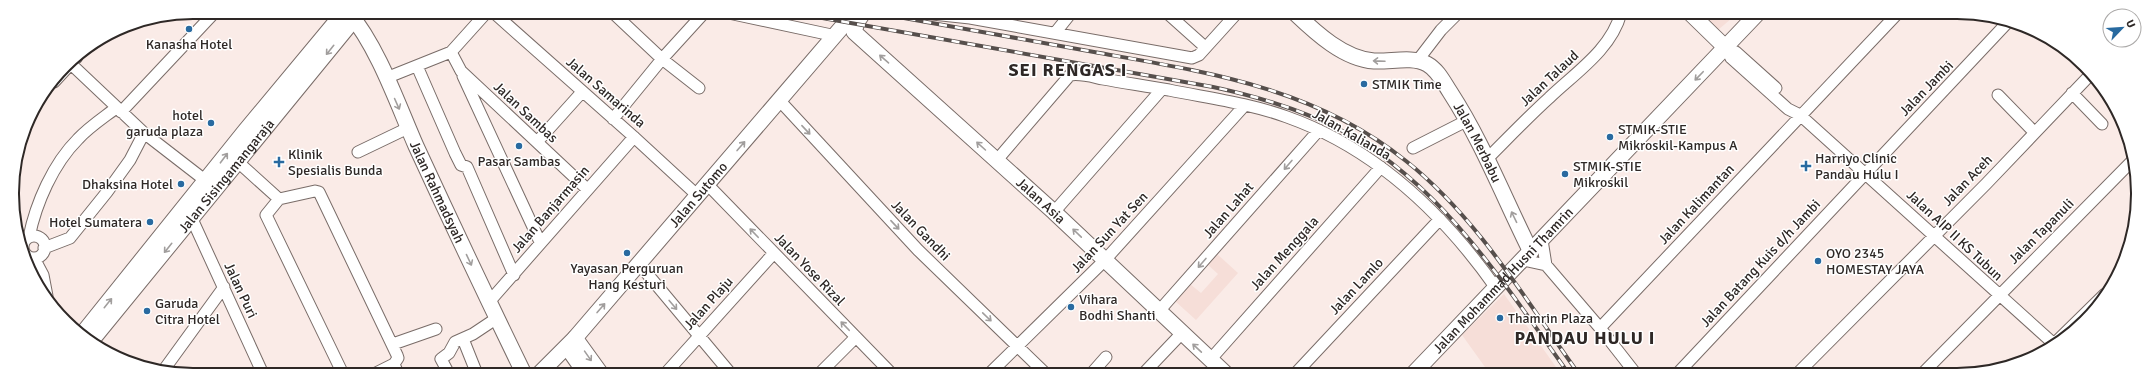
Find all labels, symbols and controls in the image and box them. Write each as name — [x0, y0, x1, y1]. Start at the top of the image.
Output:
north arrow — [2102, 8, 2142, 48]
text: U — [2123, 18, 2138, 30]
marker: Kanasha Hotel — [184, 24, 194, 34]
place label: Kanasha Hotel — [146, 36, 232, 53]
one-way arrow — [325, 44, 334, 55]
street label: Jalan Talaud — [1516, 47, 1582, 110]
street label: Jalan Samarinda — [563, 53, 649, 131]
one-way arrow — [879, 55, 889, 64]
one-way arrow — [1373, 57, 1386, 65]
street label: Jalan Jambi — [1896, 57, 1957, 120]
district label: SEI RENGAS I — [1009, 59, 1127, 81]
one-way arrow — [1694, 71, 1704, 81]
place label: STMIK Time — [1372, 76, 1442, 93]
street label: Jalan Sambas — [490, 78, 561, 146]
marker: STMIK Time — [1359, 79, 1369, 89]
one-way arrow — [394, 98, 402, 110]
street label: Jalan Merbabu — [1449, 99, 1505, 185]
street label: Jalan Kalianda — [1310, 105, 1394, 164]
place label: hotel garuda plaza — [126, 107, 203, 140]
street label: Jalan Sisingamangaraja — [175, 116, 278, 237]
marker: hotel garuda plaza — [206, 118, 216, 128]
place label: STMIK-STIE Mikroskil-Kampus A — [1618, 121, 1738, 154]
one-way arrow — [802, 125, 811, 135]
marker: STMIK-STIE Mikroskil-Kampus A — [1605, 132, 1615, 142]
street label: Jalan Rahmadsyah — [406, 138, 468, 246]
marker: Pasar Sambas — [514, 141, 524, 151]
one-way arrow — [736, 141, 745, 152]
one-way arrow — [975, 141, 986, 150]
place label: Klinik Spesialis Bunda — [288, 146, 383, 179]
place label: Harriyo Clinic Pandau Hulu I — [1815, 150, 1899, 183]
street label: Jalan Aceh — [1939, 151, 1996, 209]
one-way arrow — [220, 152, 228, 163]
place label: Pasar Sambas — [478, 153, 560, 170]
marker: Klinik Spesialis Bunda — [273, 156, 285, 168]
place label: STMIK-STIE Mikroskil — [1573, 158, 1642, 191]
street label: Jalan Sutomo — [666, 159, 731, 231]
one-way arrow — [1283, 160, 1293, 170]
marker: Harriyo Clinic Pandau Hulu I — [1800, 160, 1812, 172]
street label: Jalan Kalimantan — [1655, 161, 1738, 248]
street label: Jalan Banjarmasin — [508, 162, 593, 256]
marker: STMIK-STIE Mikroskil — [1560, 169, 1570, 179]
street label: Jalan Asia — [1013, 174, 1069, 227]
place label: Dhaksina Hotel — [82, 176, 173, 193]
marker: Dhaksina Hotel — [176, 179, 186, 189]
street label: Jalan Lahat — [1199, 179, 1257, 242]
street label: Jalan AIP II KS Tubun — [1903, 186, 2006, 284]
street label: Jalan Sun Yat Sen — [1067, 188, 1151, 276]
street label: Jalan Tapanuli — [2005, 195, 2078, 268]
street label: Jalan Batang Kuis d/h Jambi — [1697, 196, 1824, 331]
street label: Jalan Gandhi — [888, 197, 954, 264]
street label: Jalan Mohammad Husni Thamrin — [1429, 204, 1577, 357]
one-way arrow — [1510, 211, 1517, 223]
street label: Jalan Menggala — [1247, 213, 1322, 294]
place label: Hotel Sumatera — [49, 214, 142, 231]
marker: Hotel Sumatera — [145, 217, 155, 227]
one-way arrow — [890, 220, 900, 230]
one-way arrow — [749, 228, 759, 238]
one-way arrow — [1072, 229, 1082, 238]
street label: Jalan Yose Rizal — [771, 230, 849, 309]
one-way arrow — [164, 242, 172, 253]
place label: OYO 2345 HOMESTAY JAYA — [1826, 245, 1924, 278]
marker: Yayasan Perguruan Hang Kesturi — [622, 248, 632, 258]
one-way arrow — [466, 254, 473, 266]
street label: Jalan Lamlo — [1326, 254, 1387, 318]
marker: OYO 2345 HOMESTAY JAYA — [1813, 256, 1823, 266]
one-way arrow — [1198, 257, 1207, 268]
street label: Jalan Puri — [220, 260, 261, 321]
place label: Yayasan Perguruan Hang Kesturi — [571, 260, 683, 293]
street label: Jalan Plaju — [680, 273, 737, 333]
place label: Vihara Bodhi Shanti — [1079, 291, 1156, 324]
place label: Garuda Citra Hotel — [155, 295, 220, 328]
one-way arrow — [104, 298, 112, 309]
one-way arrow — [668, 299, 677, 310]
marker: Vihara Bodhi Shanti — [1066, 302, 1076, 312]
one-way arrow — [596, 303, 605, 314]
marker: Garuda Citra Hotel — [142, 306, 152, 316]
place label: Thamrin Plaza — [1508, 310, 1593, 327]
one-way arrow — [982, 312, 992, 322]
marker: Thamrin Plaza — [1495, 313, 1505, 323]
one-way arrow — [840, 321, 850, 331]
district label: PANDAU HULU I — [1515, 327, 1656, 349]
one-way arrow — [1192, 343, 1202, 352]
one-way arrow — [584, 350, 592, 361]

